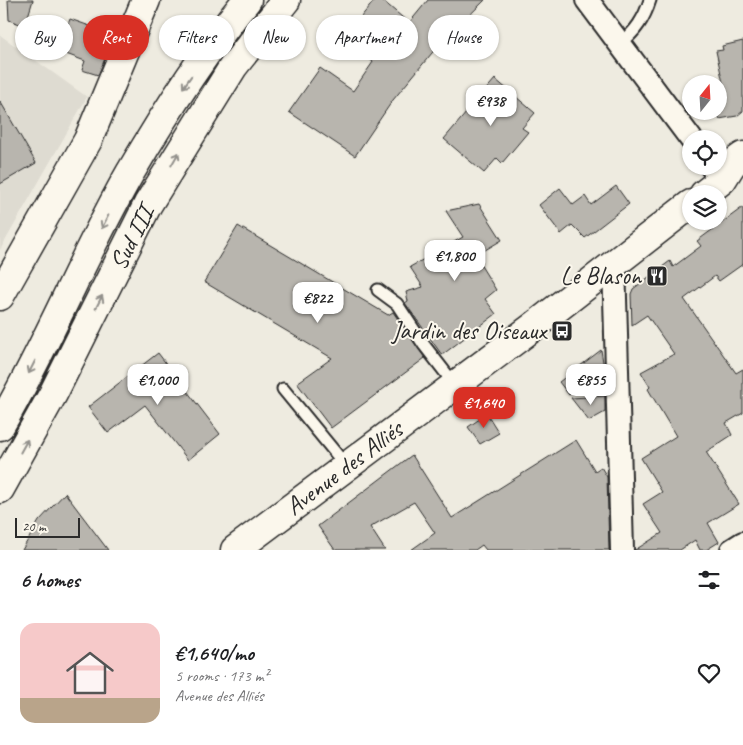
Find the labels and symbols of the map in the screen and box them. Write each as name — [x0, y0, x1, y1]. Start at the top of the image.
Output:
one-way arrow — [182, 74, 192, 88]
north arrow — [682, 75, 728, 120]
pin: €938 — [461, 84, 521, 127]
one-way arrow — [171, 152, 181, 166]
street label: Sud III — [102, 196, 164, 275]
one-way arrow — [100, 214, 110, 229]
pin: €1,800 — [414, 240, 496, 282]
place label: Le Blason — [561, 260, 643, 292]
restaurant icon: Le Blason — [645, 264, 669, 288]
pin: €822 — [288, 282, 348, 324]
one-way arrow — [95, 295, 104, 310]
place label: Jardin des Oiseaux — [391, 315, 548, 347]
bus stop icon: Jardin des Oiseaux — [550, 319, 574, 343]
one-way arrow — [27, 359, 36, 374]
pin: €1,000 — [117, 364, 199, 406]
pin: €855 — [561, 364, 621, 406]
pin: €1,640 — [443, 386, 525, 429]
street label: Avenue des Alliés — [279, 412, 411, 522]
one-way arrow — [19, 439, 29, 454]
scale bar — [15, 515, 80, 538]

